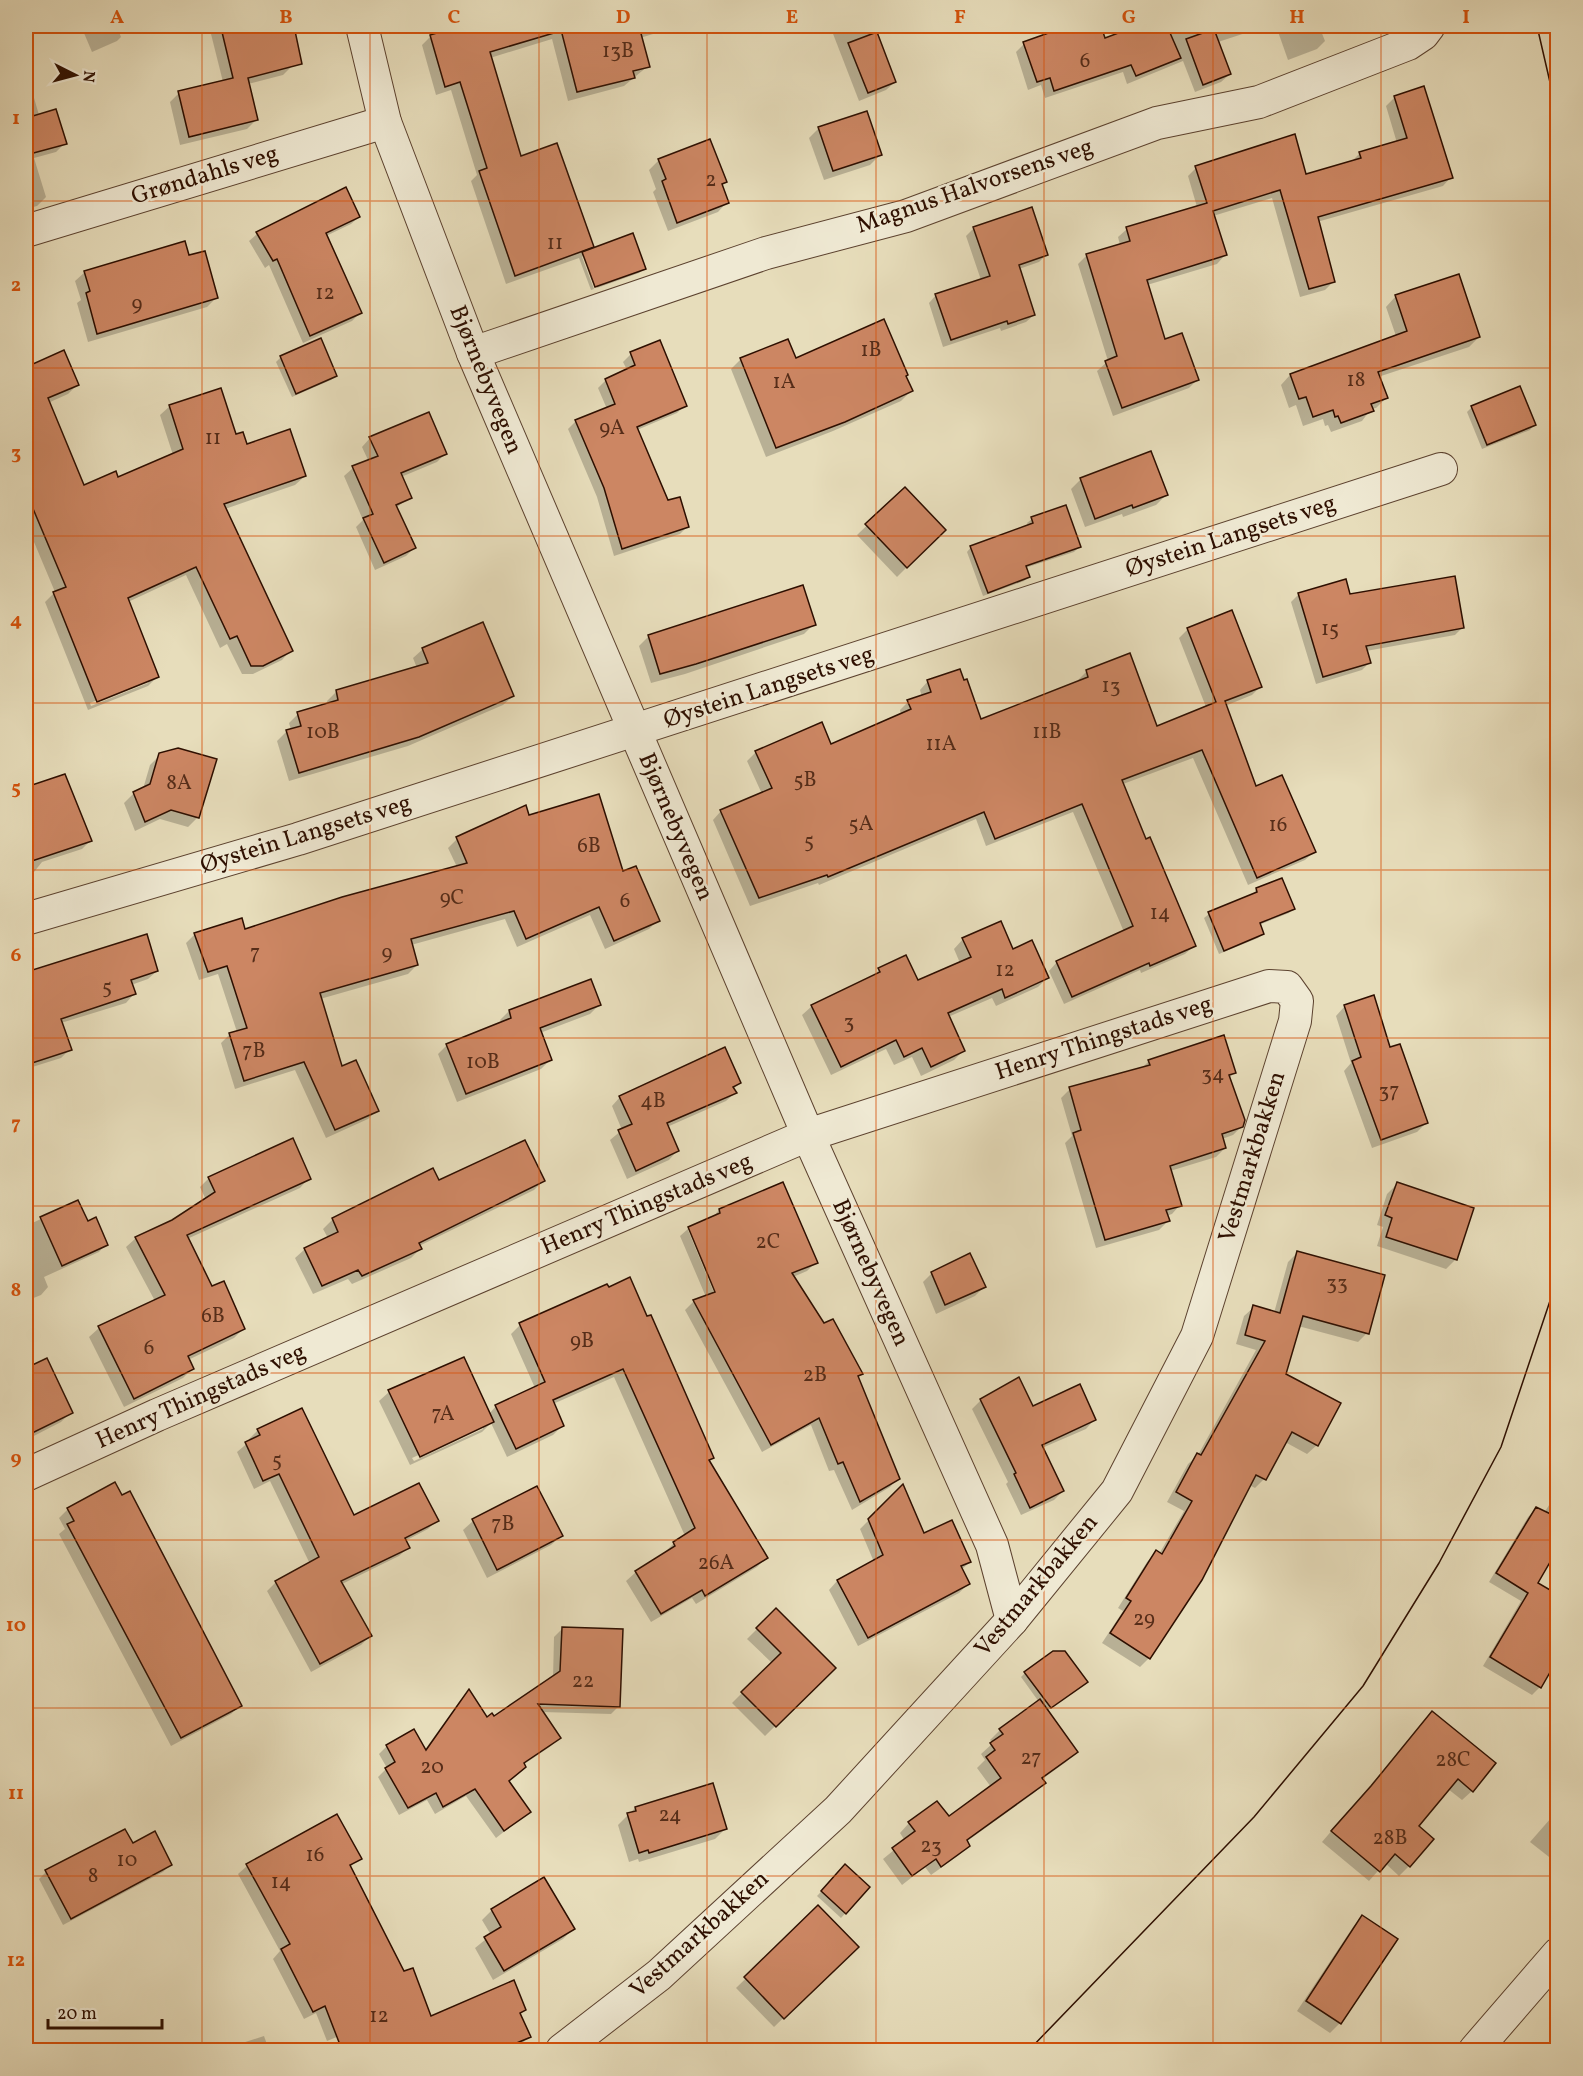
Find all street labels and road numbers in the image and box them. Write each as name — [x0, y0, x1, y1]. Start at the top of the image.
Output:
street label: Magnus Halvorsens veg — [852, 130, 1098, 244]
street label: Grøndahls veg — [127, 138, 283, 214]
street label: Bjørnebyvegen — [440, 300, 530, 460]
street label: Øystein Langsets veg — [1122, 487, 1340, 587]
street label: Øystein Langsets veg — [660, 638, 878, 738]
street label: Bjørnebyvegen — [628, 748, 722, 906]
street label: Øystein Langsets veg — [196, 787, 416, 883]
street label: Henry Thingstads veg — [991, 988, 1217, 1090]
street label: Vestmarkbakken — [1211, 1067, 1295, 1247]
street label: Henry Thingstads veg — [536, 1145, 758, 1265]
street label: Bjørnebyvegen — [822, 1194, 918, 1352]
street label: Henry Thingstads veg — [91, 1335, 311, 1459]
street label: Vestmarkbakken — [967, 1507, 1107, 1665]
street label: Vestmarkbakken — [623, 1863, 777, 2007]

